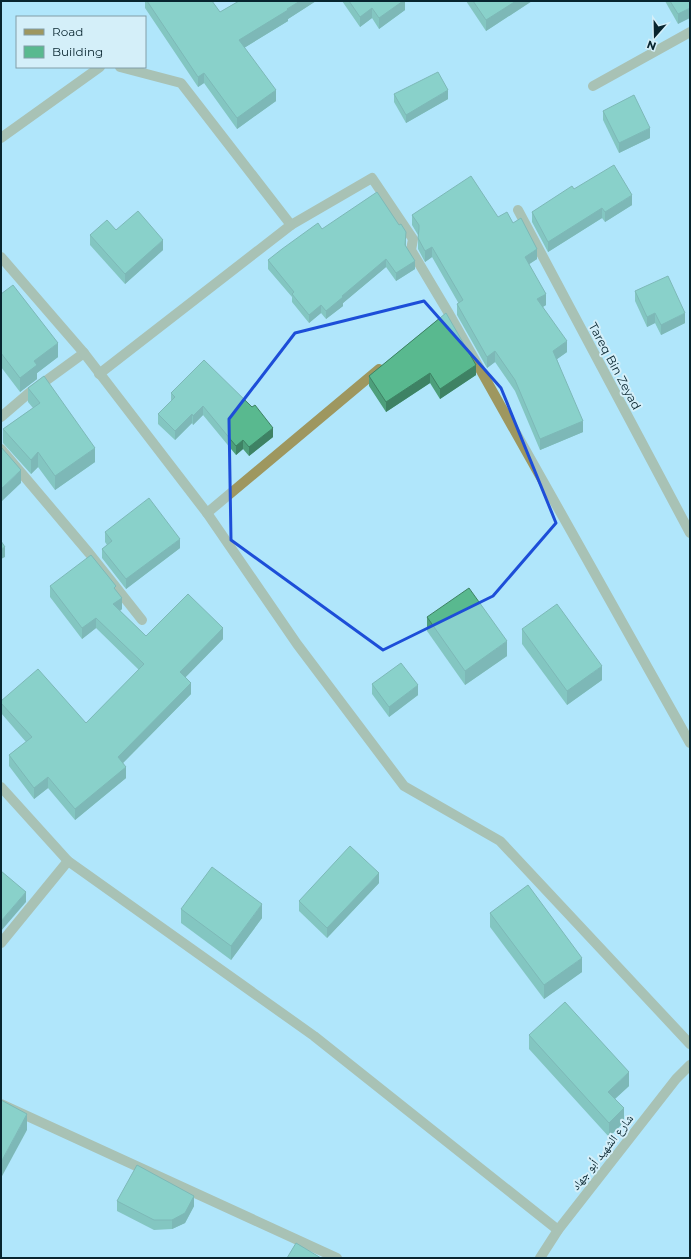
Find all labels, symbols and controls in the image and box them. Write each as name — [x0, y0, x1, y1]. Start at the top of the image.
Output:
legend — [16, 16, 146, 68]
north arrow — [635, 16, 675, 56]
text: Road — [52, 24, 83, 39]
text: N — [645, 37, 658, 53]
text: Building — [52, 44, 103, 59]
street label: Tareq Bin Zeyad — [586, 320, 644, 412]
street label: شارع الشهيد أبو جهاد — [568, 1111, 637, 1194]

